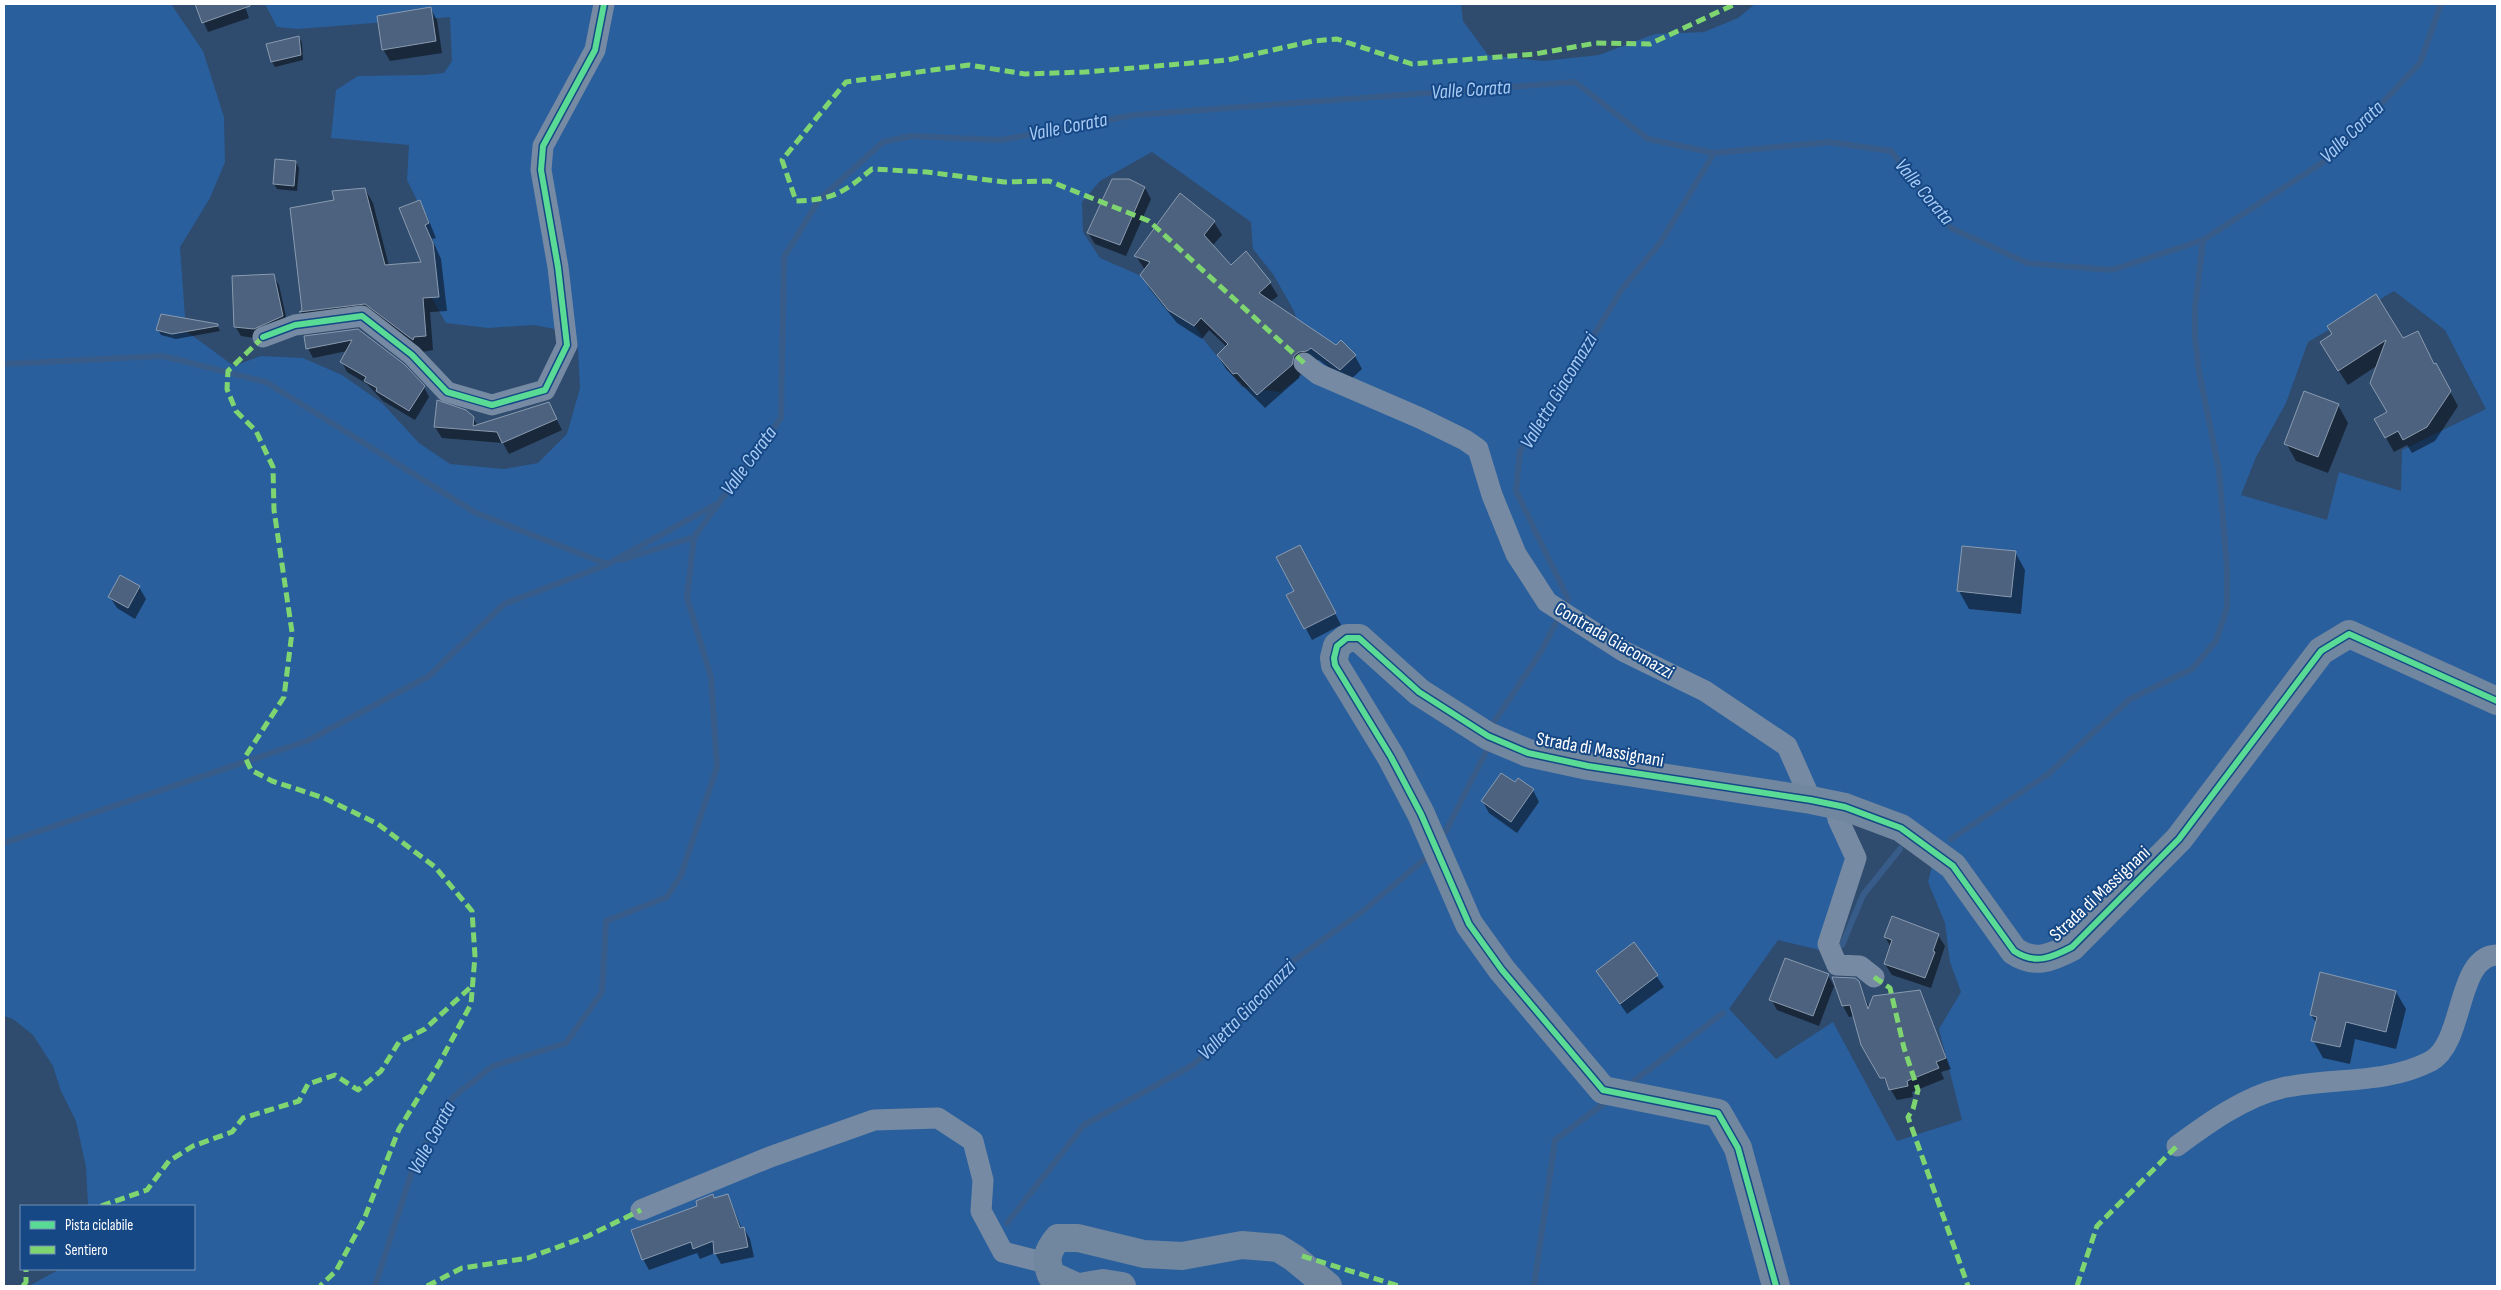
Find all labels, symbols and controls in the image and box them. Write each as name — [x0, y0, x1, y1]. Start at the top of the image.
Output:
water label: Valle Corata — [1431, 75, 1511, 105]
water label: Valle Corata — [2315, 96, 2389, 168]
water label: Valle Corata — [1027, 108, 1109, 146]
water label: Valle Corata — [1889, 154, 1959, 230]
water label: Valletta Giacomazzi — [1515, 328, 1604, 453]
water label: Valle Corata — [716, 422, 782, 500]
street label: Contrada Giacomazzi — [1550, 597, 1678, 685]
street label: Strada di Massignani — [1534, 727, 1666, 773]
street label: Strada di Massignani — [2045, 841, 2155, 947]
water label: Valletta Giacomazzi — [1193, 954, 1302, 1065]
water label: Valle Corata — [403, 1097, 461, 1179]
legend — [20, 1205, 195, 1270]
text: Pista ciclabile — [65, 1216, 133, 1235]
text: Sentiero — [65, 1241, 108, 1260]

